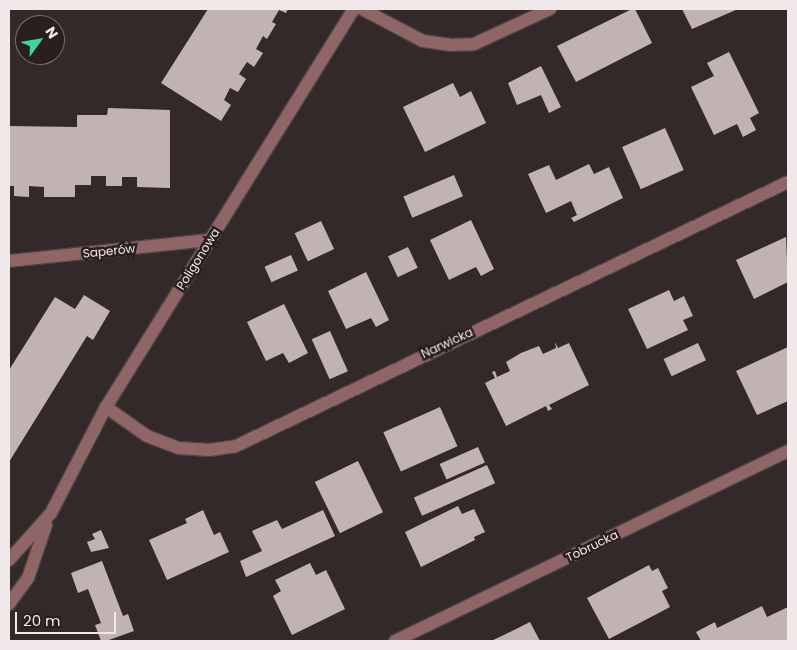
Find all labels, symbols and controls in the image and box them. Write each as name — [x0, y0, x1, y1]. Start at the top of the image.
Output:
north arrow — [15, 15, 65, 65]
text: N — [41, 23, 63, 42]
street label: Poligonowa — [173, 226, 223, 292]
street label: Saperów — [82, 241, 136, 261]
street label: Narwicka — [419, 325, 475, 361]
street label: Tobrucka — [564, 527, 620, 565]
scale bar — [18, 602, 119, 634]
text: 20 m — [23, 610, 61, 631]

